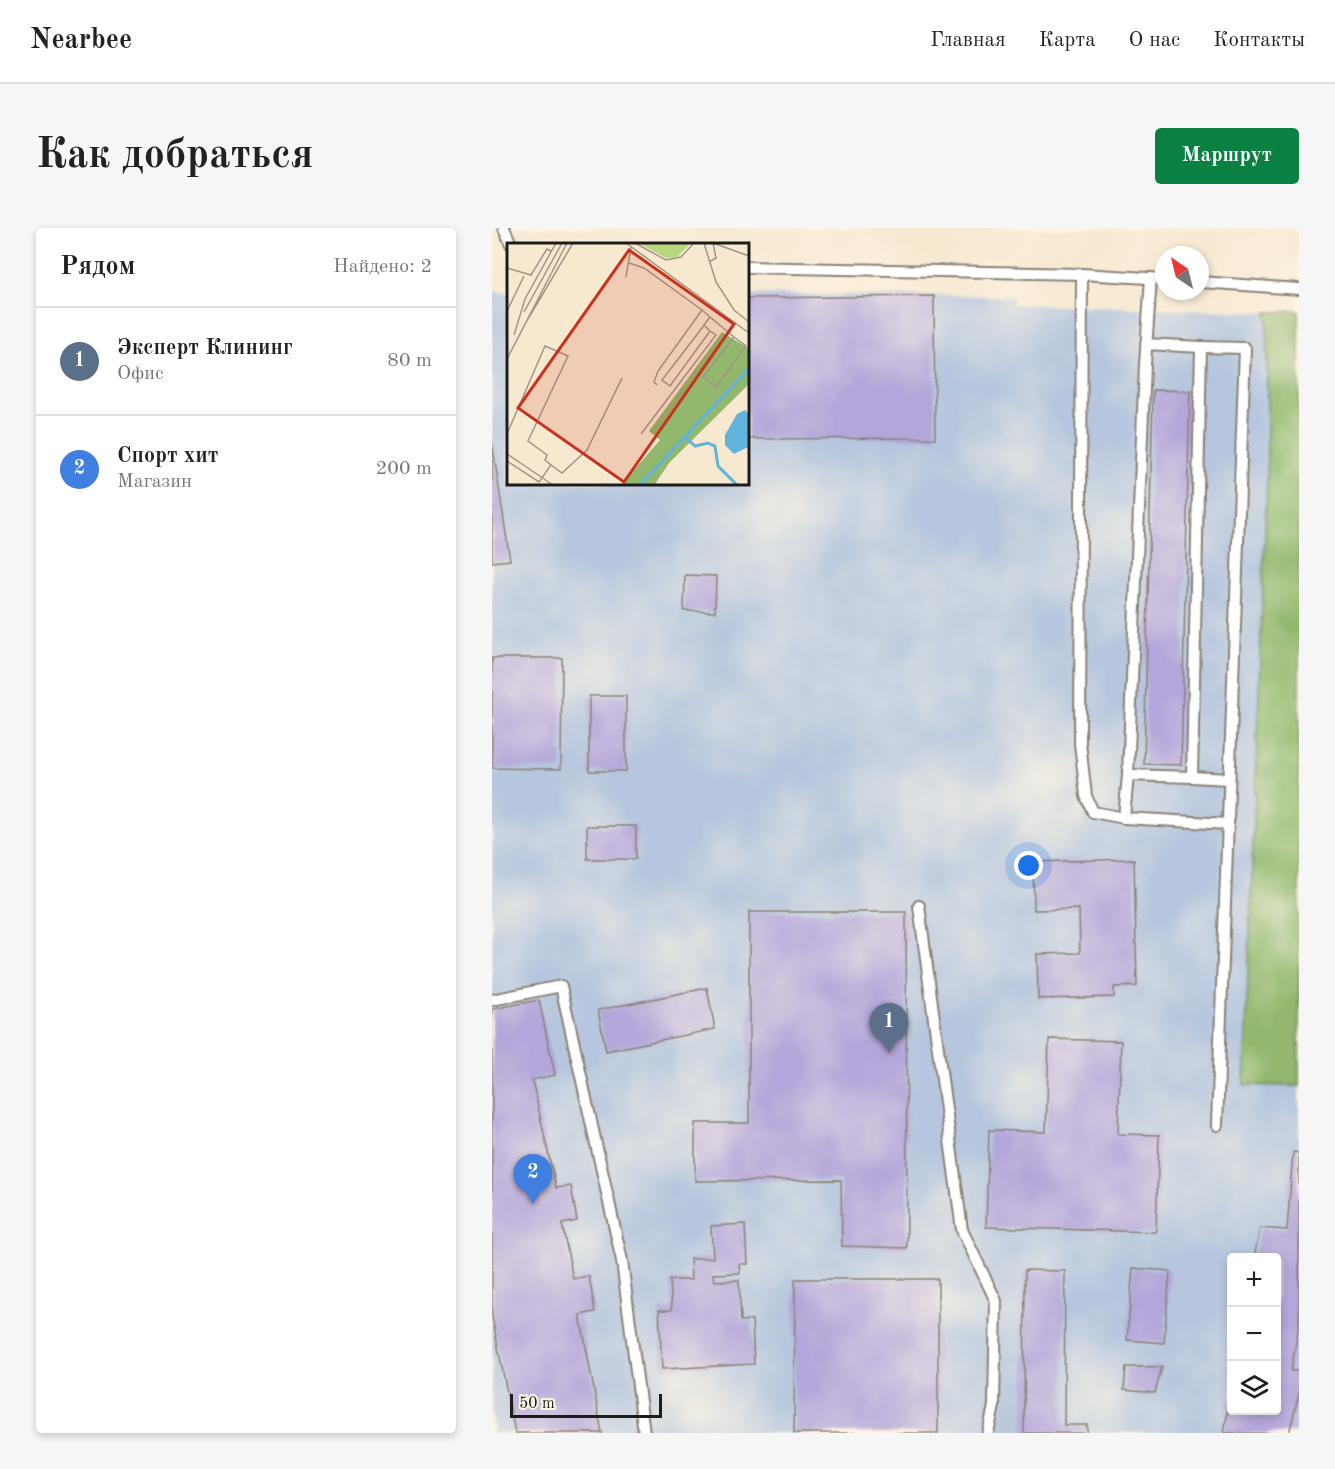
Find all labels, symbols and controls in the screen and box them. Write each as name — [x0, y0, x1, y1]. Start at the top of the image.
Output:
text: Nearbee — [30, 27, 132, 55]
text: Главная — [930, 30, 1006, 51]
text: Карта — [1039, 30, 1096, 51]
text: О нас — [1129, 30, 1180, 51]
text: Контакты — [1213, 30, 1305, 51]
button: Маршрут — [1155, 128, 1299, 184]
text: Как добраться — [36, 135, 313, 177]
inset map — [507, 243, 748, 484]
north arrow — [1155, 246, 1209, 300]
text: Рядом — [60, 254, 135, 280]
text: Найдено: 2 — [333, 257, 432, 277]
text: Эксперт Клининг — [117, 337, 293, 359]
text: 1 — [74, 351, 85, 371]
text: 80 m — [387, 351, 432, 371]
text: Офис — [117, 364, 164, 384]
text: Спорт хит — [117, 445, 219, 467]
text: 2 — [74, 459, 85, 479]
text: 200 m — [376, 459, 432, 479]
text: Магазин — [117, 472, 192, 492]
your location — [1014, 851, 1043, 880]
pin: 1 — [870, 1004, 908, 1053]
pin: 2 — [514, 1154, 552, 1204]
map controls — [1227, 1253, 1281, 1415]
button: + — [1227, 1253, 1281, 1307]
button: − — [1227, 1307, 1281, 1361]
button: layers — [1227, 1361, 1281, 1415]
scale bar — [510, 1391, 662, 1418]
text: 50 m — [519, 1396, 555, 1412]

